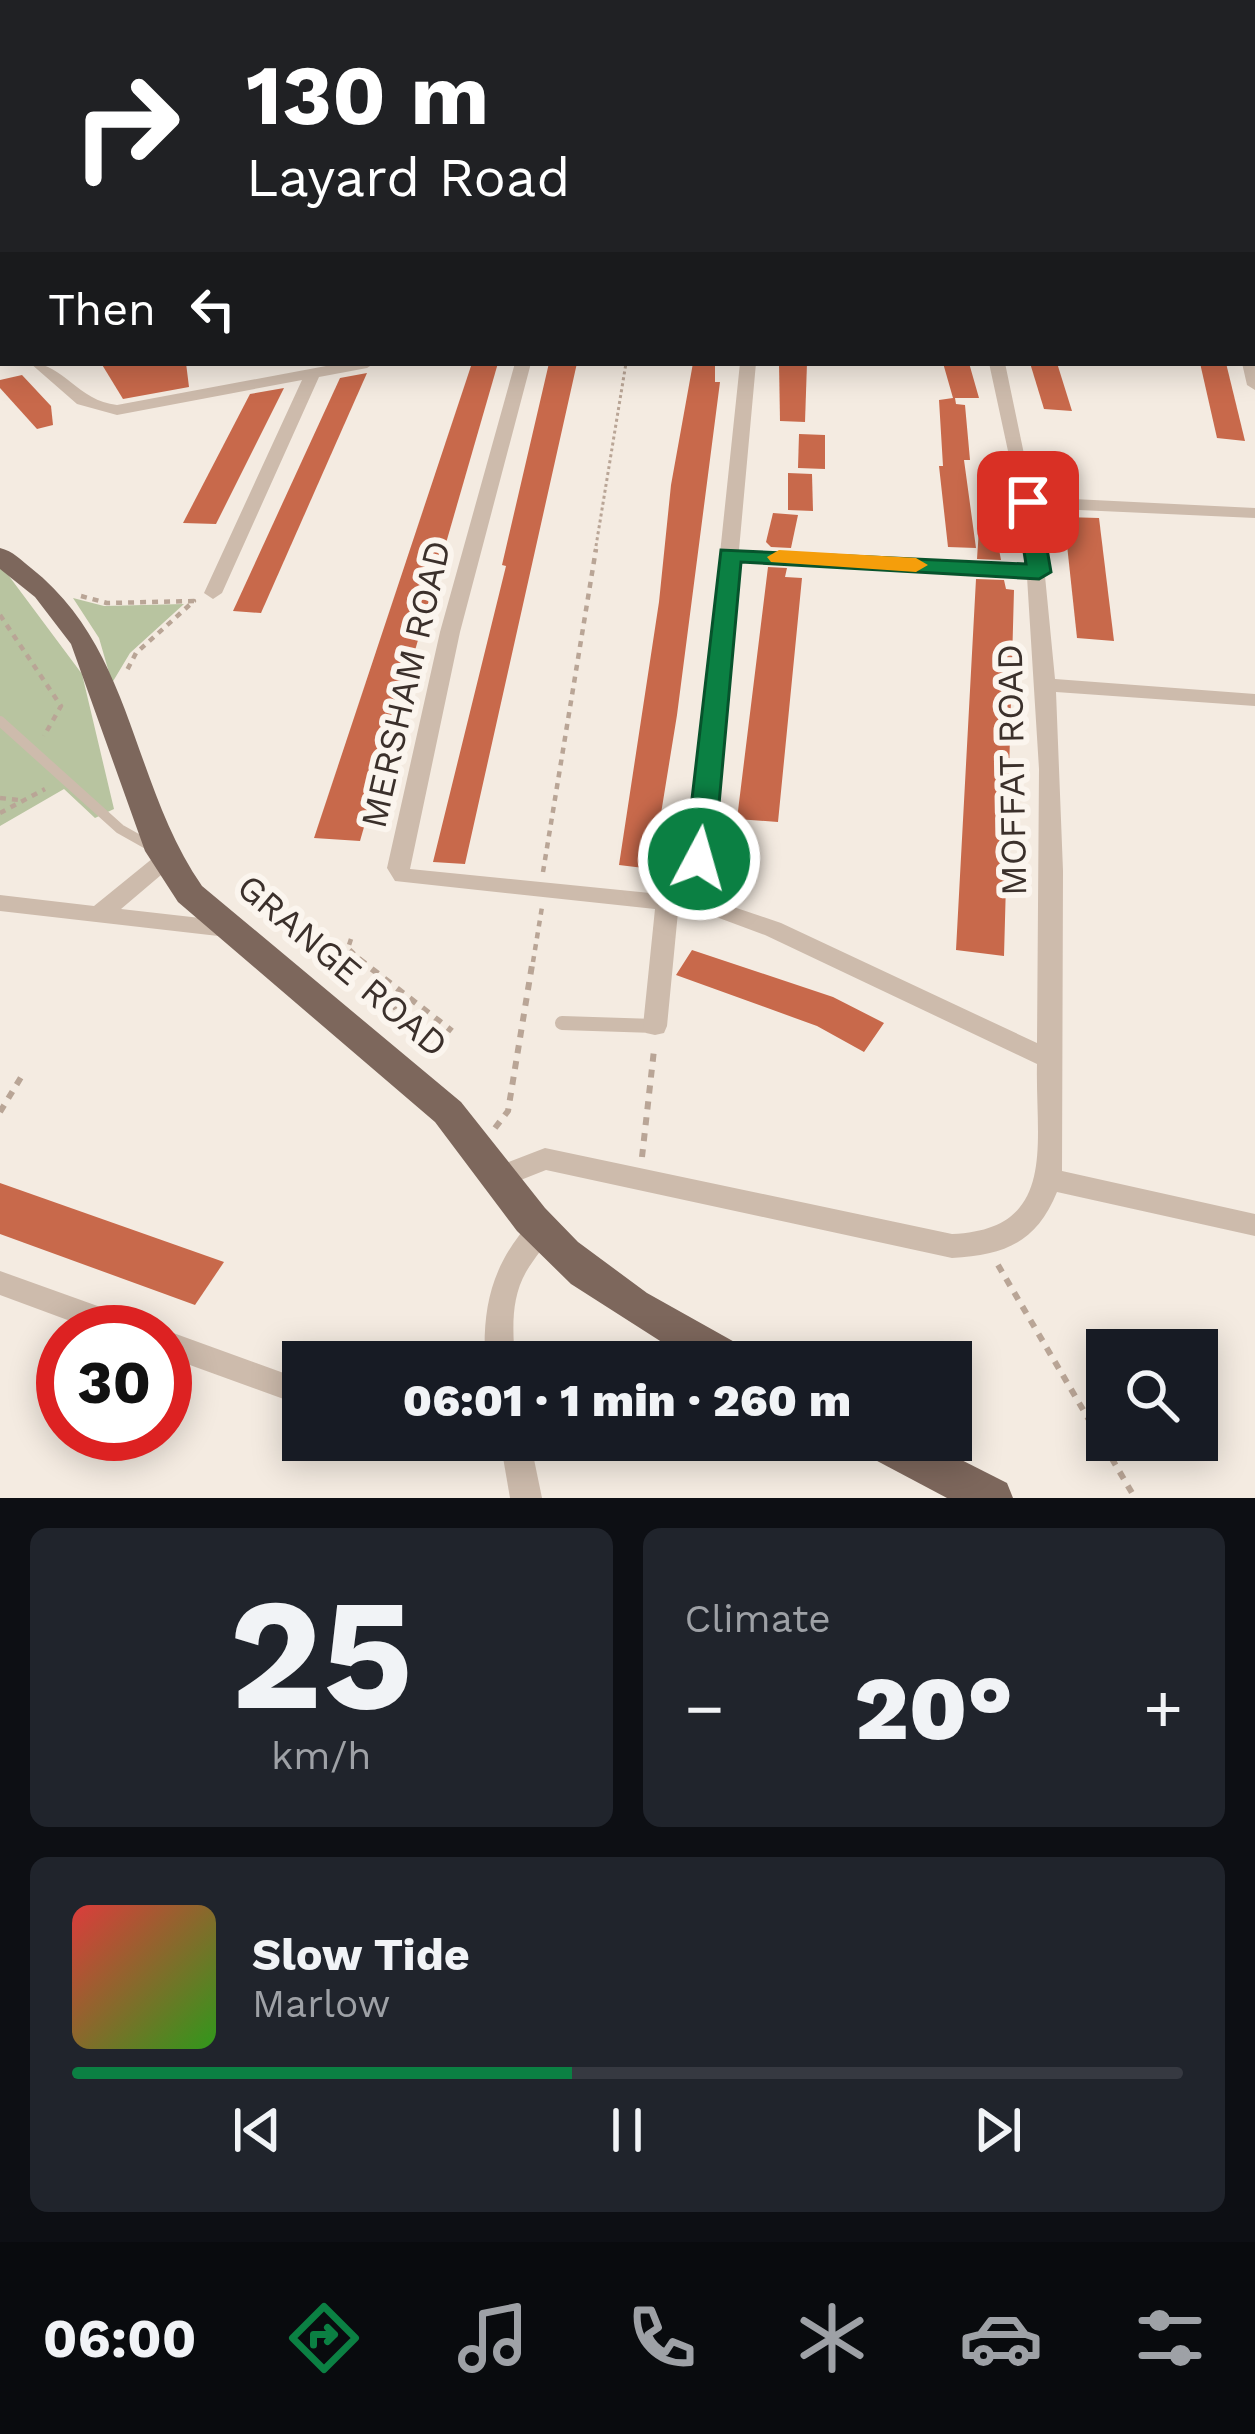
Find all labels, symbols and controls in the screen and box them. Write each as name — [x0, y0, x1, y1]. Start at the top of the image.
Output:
text: 130 m — [246, 46, 489, 144]
icon: right — [48, 48, 204, 204]
text: Layard Road — [246, 146, 570, 209]
icon: left — [180, 276, 246, 342]
text: Then — [48, 283, 156, 336]
pin — [977, 451, 1079, 553]
icon: arrive — [995, 469, 1061, 535]
street label: MERSHAM ROAD — [352, 537, 459, 832]
street label: MOFFAT ROAD — [989, 644, 1035, 896]
position arrow — [636, 796, 762, 922]
street label: GRANGE ROAD — [229, 866, 456, 1066]
speed limit sign: 30 — [36, 1305, 192, 1461]
map controls — [1086, 1329, 1218, 1461]
button: search — [1086, 1329, 1218, 1461]
text: 06:01 · 1 min · 260 m — [403, 1374, 851, 1427]
text: 25 — [229, 1563, 413, 1746]
text: Climate — [685, 1596, 831, 1641]
text: 20° — [855, 1655, 1013, 1761]
text: − — [685, 1670, 724, 1747]
text: + — [1143, 1670, 1183, 1747]
text: km/h — [271, 1733, 371, 1778]
text: Slow Tide — [252, 1928, 470, 1981]
text: Marlow — [252, 1981, 390, 2026]
icon: previous — [224, 2097, 290, 2163]
icon: pause — [594, 2097, 660, 2163]
icon: next — [965, 2097, 1031, 2163]
icon: directions — [282, 2296, 366, 2380]
icon: music — [451, 2296, 535, 2380]
icon: phone — [620, 2296, 704, 2380]
icon: climate — [790, 2296, 874, 2380]
icon: car — [959, 2296, 1043, 2380]
icon: filters — [1128, 2296, 1212, 2380]
text: 06:00 — [43, 2307, 197, 2370]

